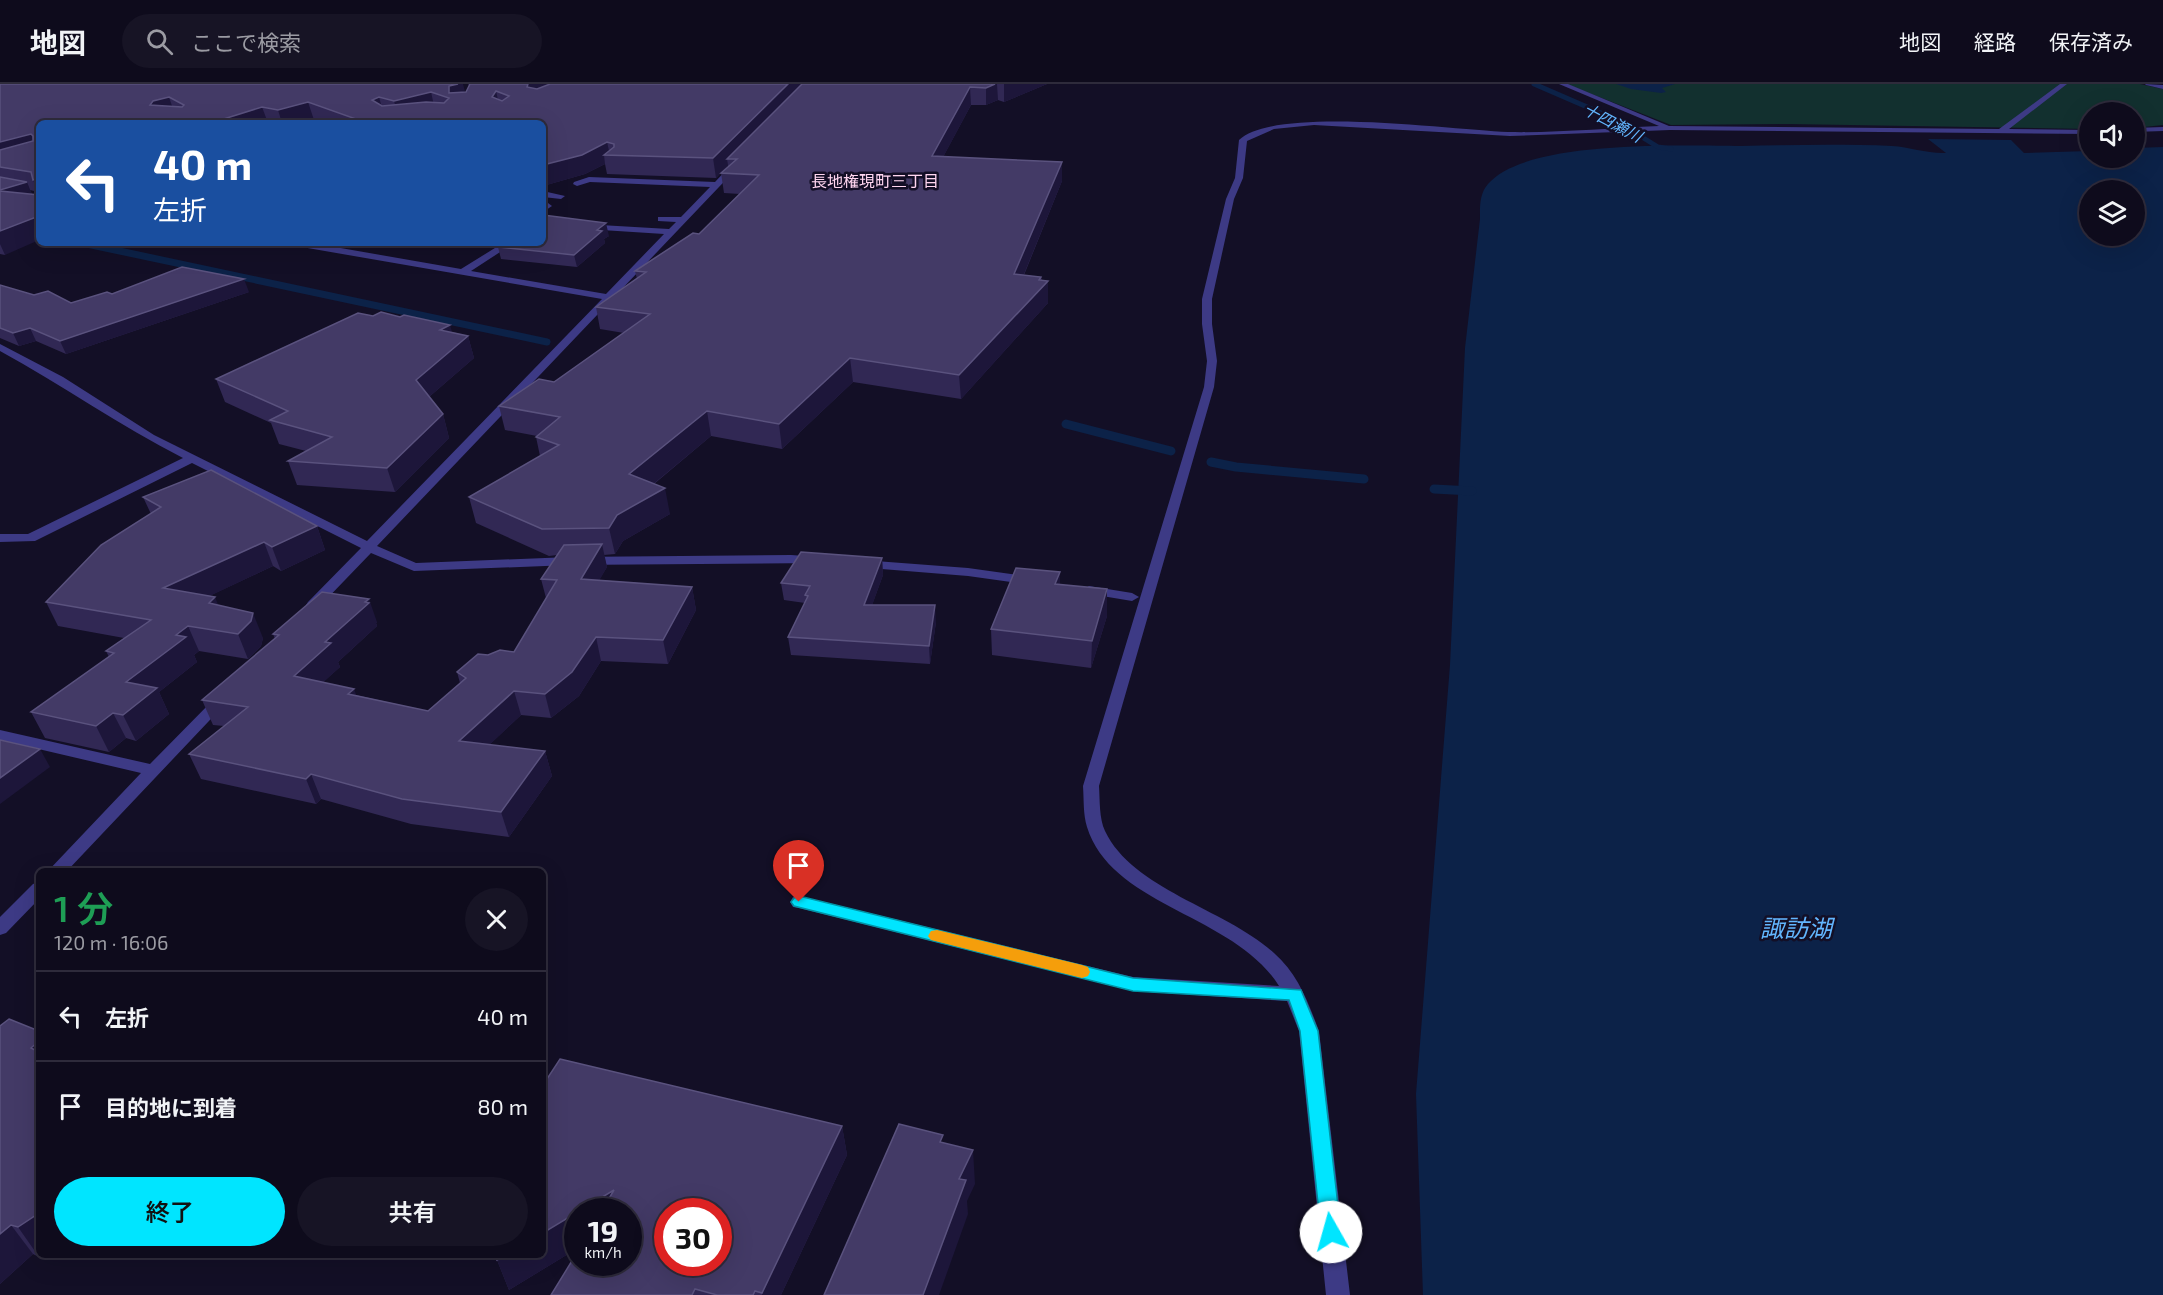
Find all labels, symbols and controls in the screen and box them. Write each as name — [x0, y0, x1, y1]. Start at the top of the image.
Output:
search box — [122, 14, 542, 68]
text: 地図 — [30, 25, 86, 59]
icon: search — [143, 25, 176, 58]
text: ここで検索 — [191, 29, 301, 55]
text: 地図 — [1899, 29, 1941, 54]
text: 経路 — [1974, 29, 2016, 54]
text: 保存済み — [2049, 29, 2133, 54]
water label: 十四瀬川 — [1580, 99, 1647, 146]
map controls — [2079, 102, 2145, 246]
button: sound — [2079, 102, 2145, 168]
text: 40 m — [153, 138, 252, 188]
icon: left — [54, 144, 132, 222]
district label: 長地権現町三丁目 — [811, 171, 939, 190]
button: layers — [2079, 180, 2145, 246]
text: 左折 — [153, 193, 207, 225]
pin — [773, 840, 824, 902]
icon: arrive — [782, 849, 815, 882]
text: 1 分 — [54, 886, 113, 929]
button: close — [465, 888, 528, 951]
water label: 諏訪湖 — [1760, 913, 1836, 942]
text: 120 m · 16:06 — [54, 930, 169, 954]
icon: left — [54, 1000, 87, 1033]
text: 40 m — [477, 1003, 528, 1029]
text: 左折 — [105, 1004, 149, 1030]
icon: arrive — [54, 1090, 87, 1123]
text: 80 m — [477, 1093, 528, 1119]
text: 目的地に到着 — [105, 1094, 237, 1120]
button: 終了 — [54, 1177, 285, 1246]
button: 共有 — [297, 1177, 528, 1246]
speed limit sign: 30 — [654, 1198, 732, 1276]
position arrow — [1299, 1200, 1363, 1264]
text: 19 — [588, 1212, 618, 1248]
text: km/h — [584, 1243, 622, 1261]

